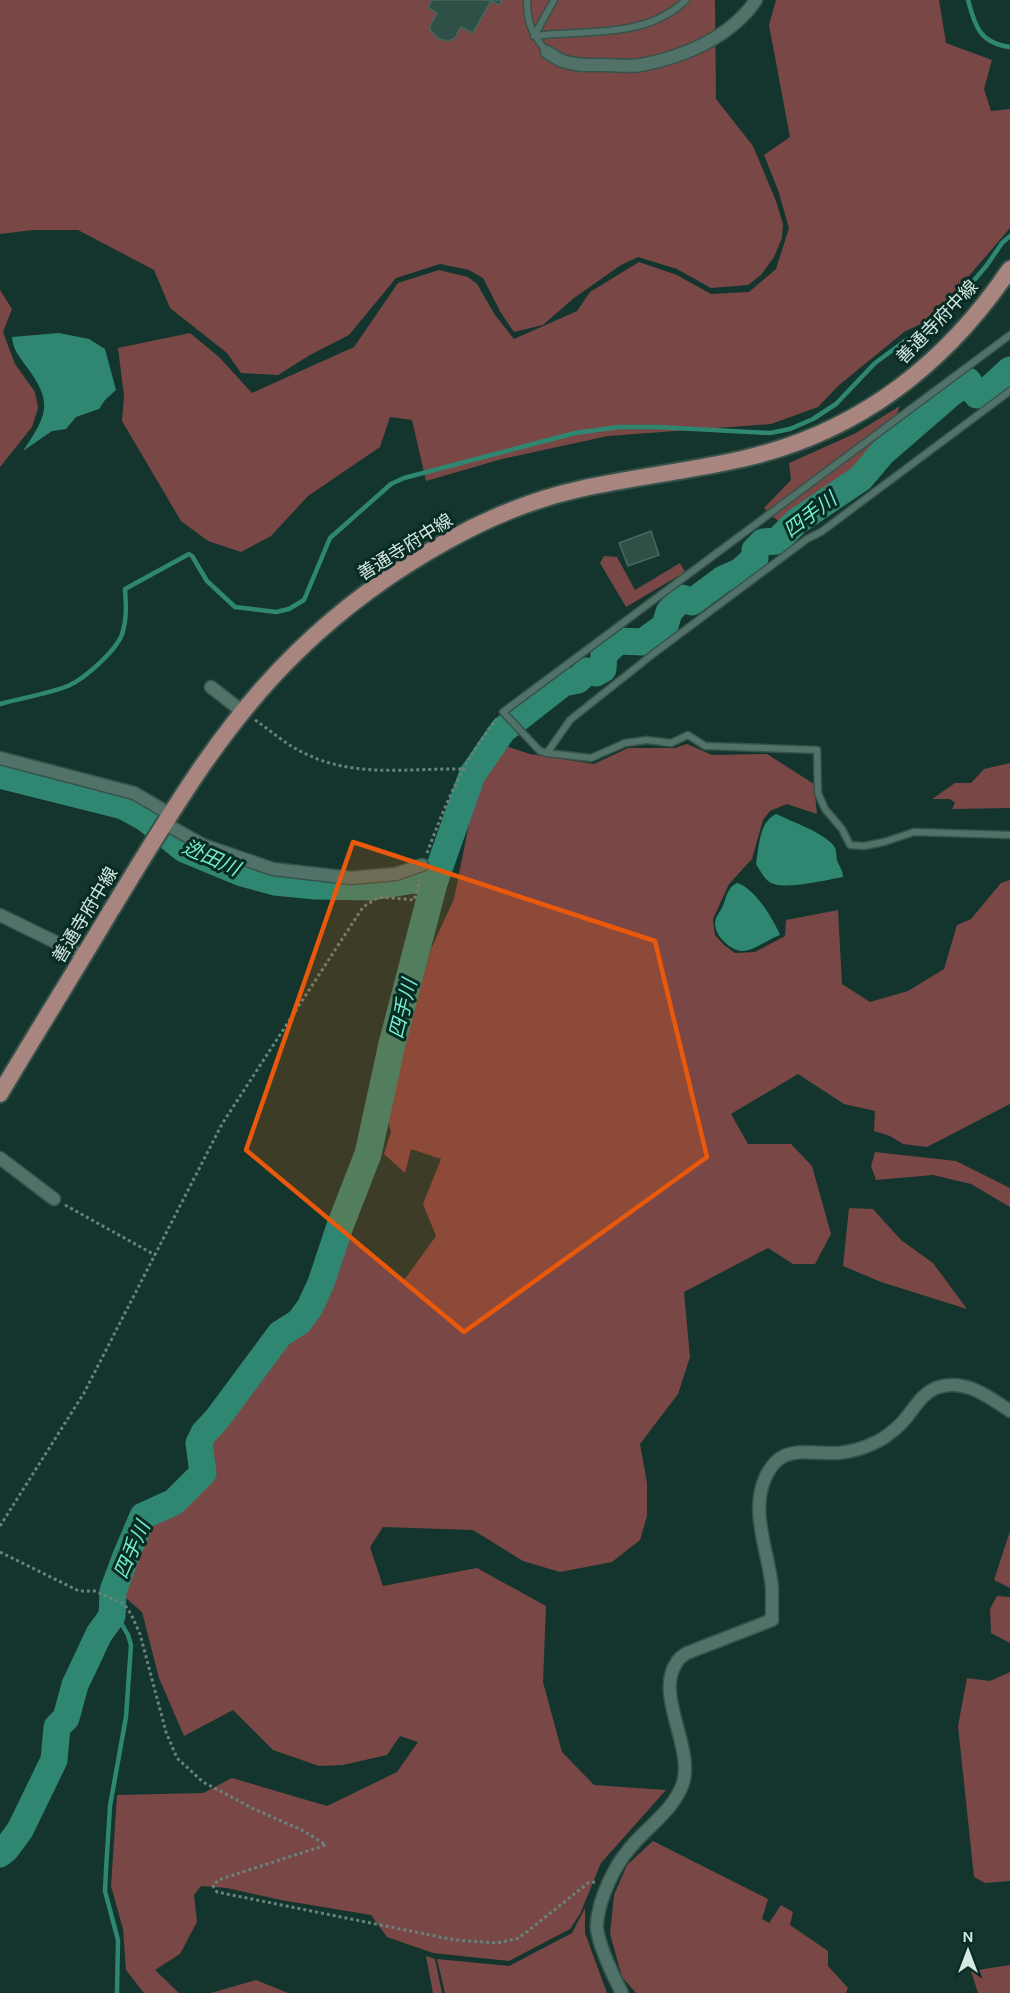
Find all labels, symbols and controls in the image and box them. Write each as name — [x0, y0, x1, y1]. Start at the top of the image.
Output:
street label: 善通寺府中線 — [892, 276, 982, 368]
water label: 四手川 — [779, 487, 842, 542]
street label: 善通寺府中線 — [353, 509, 457, 585]
water label: 迯田川 — [179, 835, 245, 882]
street label: 善通寺府中線 — [48, 863, 122, 967]
water label: 四手川 — [385, 975, 422, 1041]
water label: 四手川 — [109, 1516, 156, 1582]
north arrow — [938, 1921, 998, 1981]
text: N — [962, 1927, 974, 1946]

